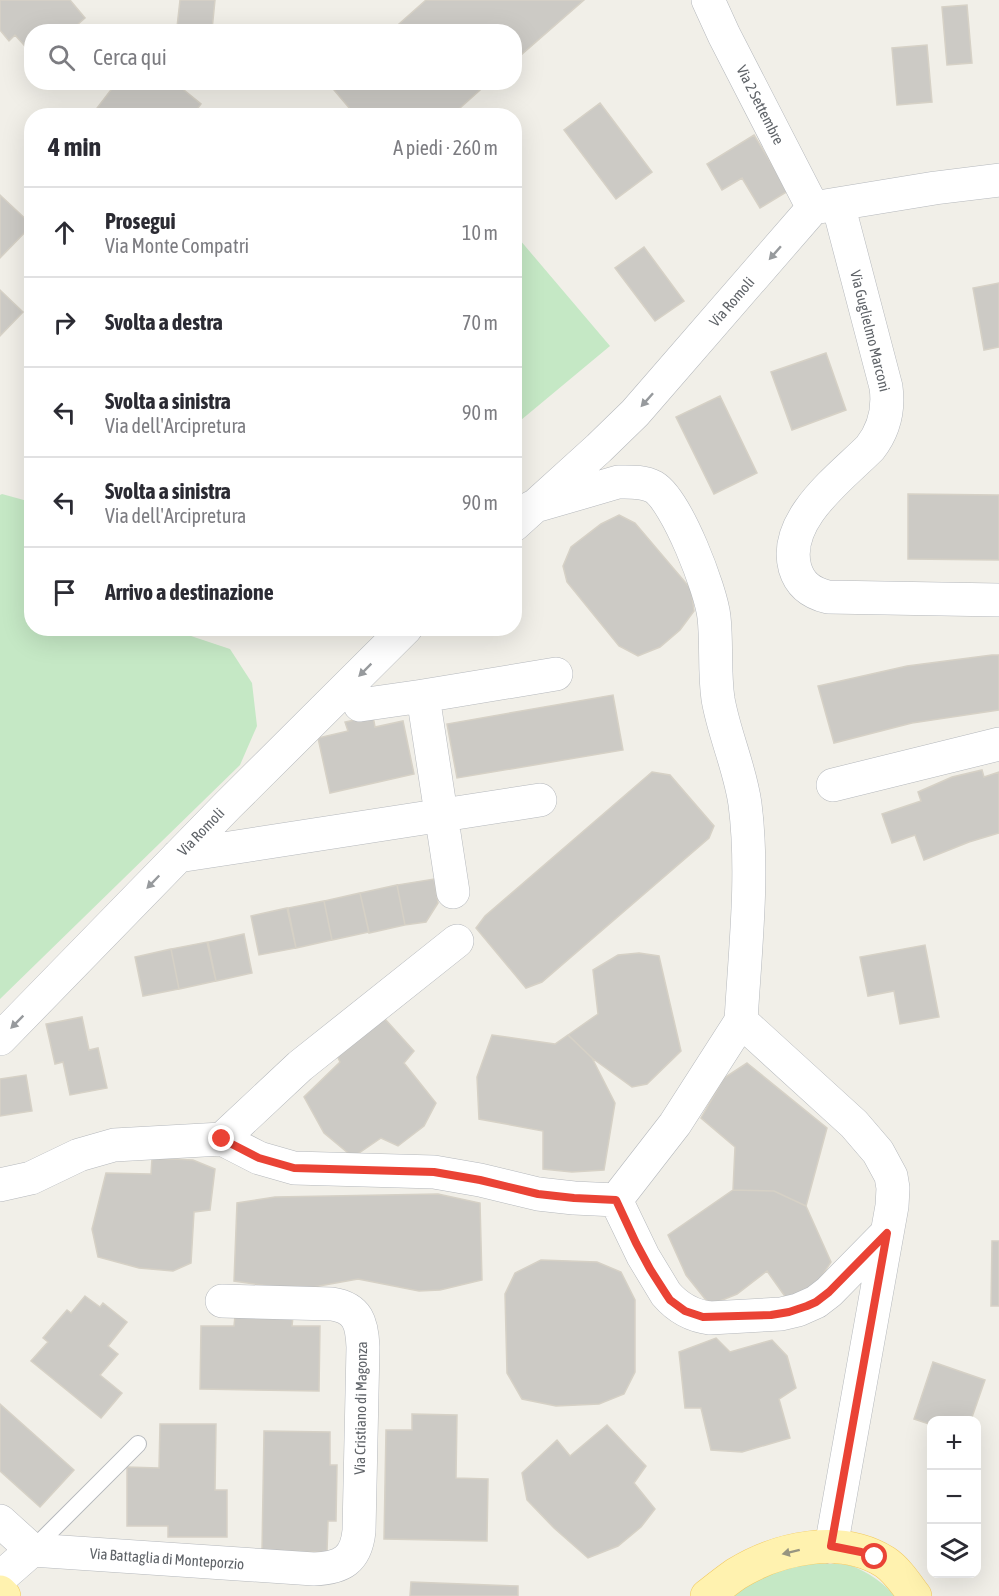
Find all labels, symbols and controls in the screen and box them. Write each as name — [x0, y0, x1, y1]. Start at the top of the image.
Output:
search box — [24, 24, 522, 90]
icon: search — [45, 41, 78, 74]
text: Cerca qui — [93, 44, 167, 70]
street label: Via 2 Settembre — [733, 62, 788, 147]
text: 4 min — [48, 132, 101, 162]
text: A piedi · 260 m — [393, 136, 498, 159]
text: Prosegui — [105, 208, 176, 234]
icon: ahead — [48, 216, 81, 249]
text: 10 m — [462, 221, 498, 244]
text: Via Monte Compatri — [105, 234, 249, 257]
one-way arrow — [768, 245, 782, 260]
street label: Via Guglielmo Marconi — [847, 268, 894, 393]
street label: Via Romoli — [706, 274, 758, 330]
icon: right — [48, 306, 81, 339]
text: Svolta a destra — [105, 309, 223, 335]
text: 70 m — [462, 311, 498, 334]
text: Svolta a sinistra — [105, 388, 231, 414]
one-way arrow — [640, 392, 654, 407]
icon: left — [48, 396, 81, 429]
text: 90 m — [462, 401, 498, 424]
text: Via dell'Arcipretura — [105, 414, 246, 437]
text: Svolta a sinistra — [105, 478, 231, 504]
icon: left — [48, 486, 81, 519]
text: 90 m — [462, 491, 498, 514]
text: Via dell'Arcipretura — [105, 504, 246, 527]
icon: arrive — [48, 576, 81, 609]
text: Arrivo a destinazione — [105, 579, 274, 605]
one-way arrow — [358, 662, 372, 676]
street label: Via Romoli — [174, 804, 227, 859]
one-way arrow — [146, 875, 160, 890]
one-way arrow — [10, 1014, 24, 1028]
route end — [208, 1125, 234, 1151]
street label: Via Cristiano di Magonza — [351, 1341, 370, 1475]
map controls — [927, 1416, 981, 1578]
button: + — [927, 1416, 981, 1470]
button: − — [927, 1470, 981, 1524]
button: layers — [927, 1524, 981, 1578]
route start — [861, 1543, 887, 1569]
street label: Via Battaglia di Monteporzio — [89, 1545, 245, 1572]
one-way arrow — [782, 1547, 800, 1557]

